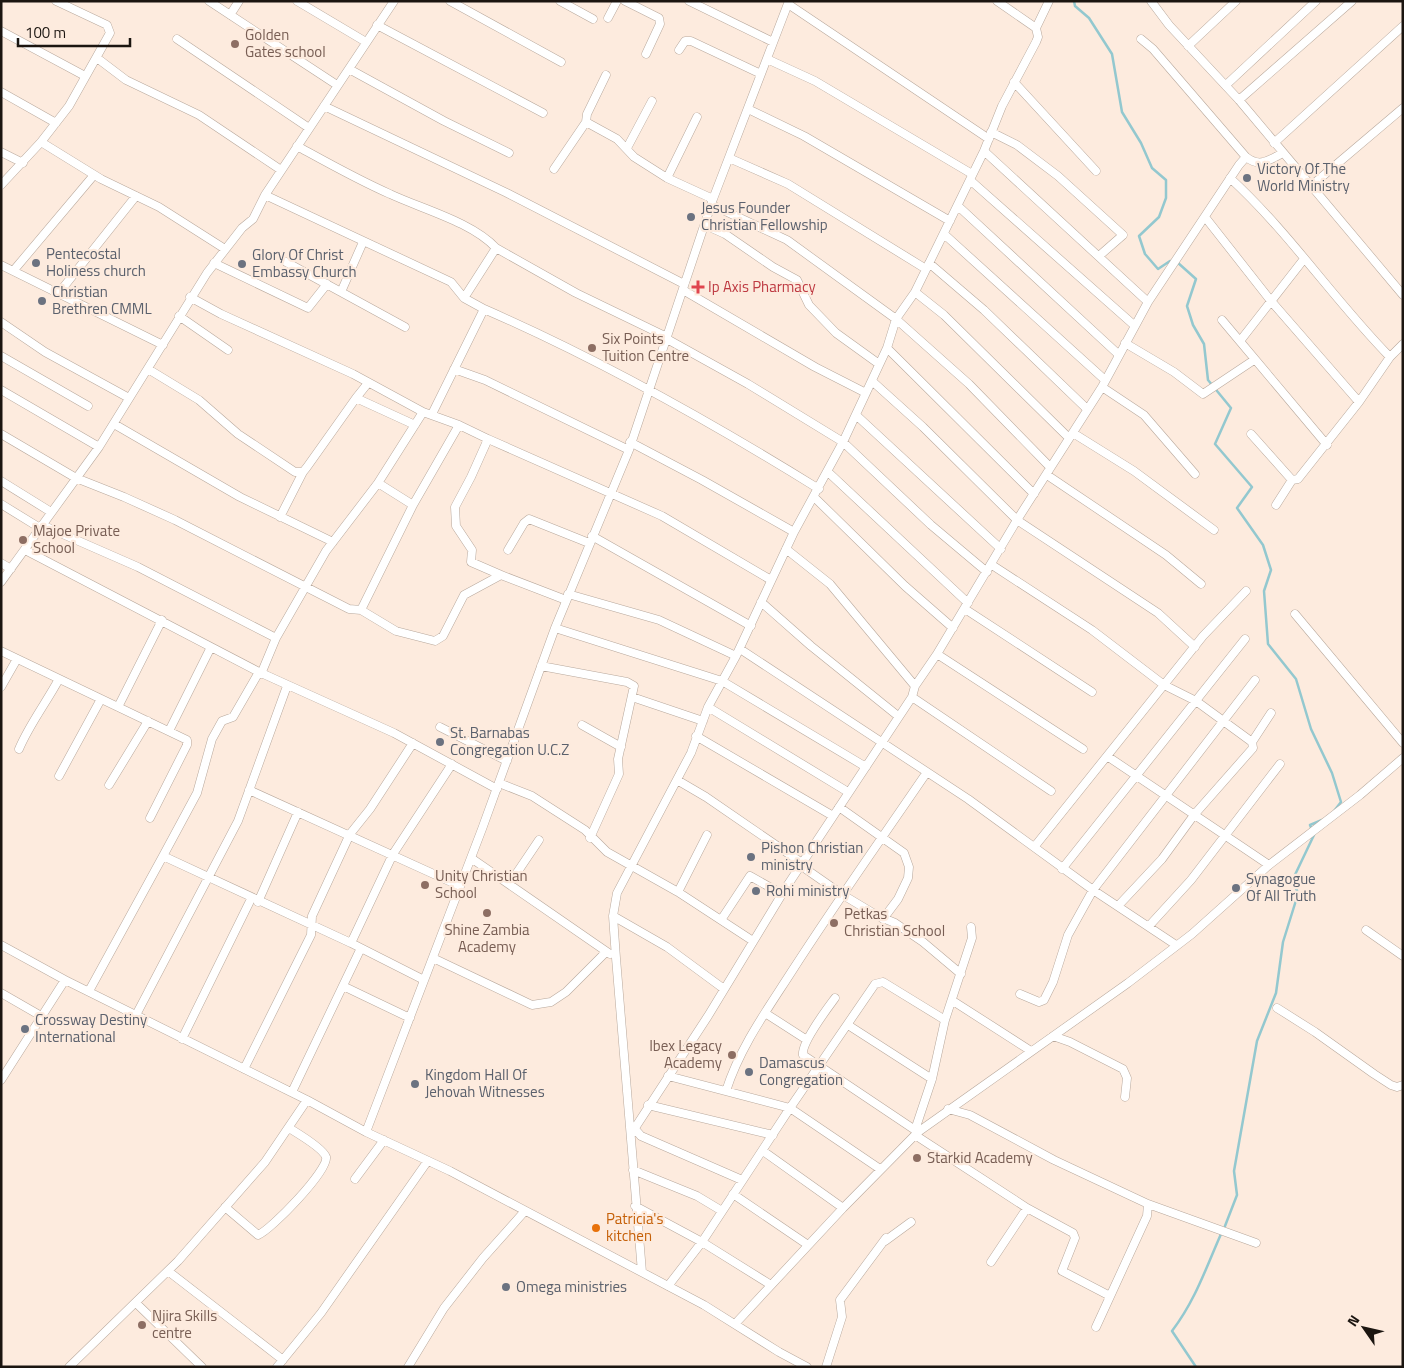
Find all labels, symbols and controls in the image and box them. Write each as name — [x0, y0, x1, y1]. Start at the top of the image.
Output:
scale bar — [18, 15, 130, 47]
text: 100 m — [25, 21, 66, 44]
place label: Golden Gates school — [245, 23, 326, 63]
marker: Golden Gates school — [229, 38, 241, 50]
place label: Victory Of The World Ministry — [1257, 157, 1350, 197]
marker: Victory Of The World Ministry — [1241, 172, 1253, 184]
place label: Jesus Founder Christian Fellowship — [701, 196, 828, 236]
marker: Jesus Founder Christian Fellowship — [685, 211, 697, 223]
place label: Pentecostal Holiness church — [46, 242, 146, 282]
place label: Glory Of Christ Embassy Church — [252, 243, 356, 283]
marker: Pentecostal Holiness church — [30, 257, 42, 269]
marker: Glory Of Christ Embassy Church — [236, 258, 248, 270]
place label: Ip Axis Pharmacy — [708, 275, 816, 298]
place label: Christian Brethren CMML — [52, 280, 152, 320]
marker: Ip Axis Pharmacy — [692, 281, 704, 293]
marker: Christian Brethren CMML — [36, 295, 48, 307]
place label: Six Points Tuition Centre — [602, 327, 689, 367]
marker: Six Points Tuition Centre — [586, 342, 598, 354]
place label: Majoe Private School — [33, 519, 120, 559]
marker: Majoe Private School — [17, 534, 29, 546]
place label: St. Barnabas Congregation U.C.Z — [450, 721, 569, 761]
marker: St. Barnabas Congregation U.C.Z — [434, 736, 446, 748]
place label: Pishon Christian ministry — [761, 836, 863, 876]
marker: Pishon Christian ministry — [745, 851, 757, 863]
place label: Unity Christian School — [435, 864, 528, 904]
place label: Synagogue Of All Truth — [1246, 867, 1316, 907]
marker: Unity Christian School — [419, 879, 431, 891]
place label: Rohi ministry — [766, 879, 850, 902]
marker: Synagogue Of All Truth — [1230, 882, 1242, 894]
marker: Rohi ministry — [750, 885, 762, 897]
place label: Petkas Christian School — [844, 902, 945, 942]
marker: Shine Zambia Academy — [481, 907, 493, 919]
marker: Petkas Christian School — [828, 917, 840, 929]
place label: Shine Zambia Academy — [444, 918, 530, 958]
place label: Crossway Destiny International — [35, 1008, 147, 1048]
marker: Crossway Destiny International — [19, 1023, 31, 1035]
place label: Ibex Legacy Academy — [649, 1034, 722, 1074]
marker: Ibex Legacy Academy — [726, 1049, 738, 1061]
place label: Damascus Congregation — [759, 1051, 843, 1091]
place label: Kingdom Hall Of Jehovah Witnesses — [425, 1063, 545, 1103]
marker: Damascus Congregation — [743, 1066, 755, 1078]
marker: Kingdom Hall Of Jehovah Witnesses — [409, 1078, 421, 1090]
place label: Starkid Academy — [927, 1146, 1033, 1169]
marker: Starkid Academy — [911, 1152, 923, 1164]
place label: Patricia's kitchen — [606, 1207, 663, 1247]
marker: Patricia's kitchen — [590, 1222, 602, 1234]
place label: Omega ministries — [516, 1275, 627, 1298]
marker: Omega ministries — [500, 1281, 512, 1293]
north arrow — [1339, 1303, 1389, 1353]
place label: Njira Skills centre — [152, 1304, 217, 1344]
text: N — [1341, 1311, 1364, 1330]
marker: Njira Skills centre — [136, 1319, 148, 1331]

